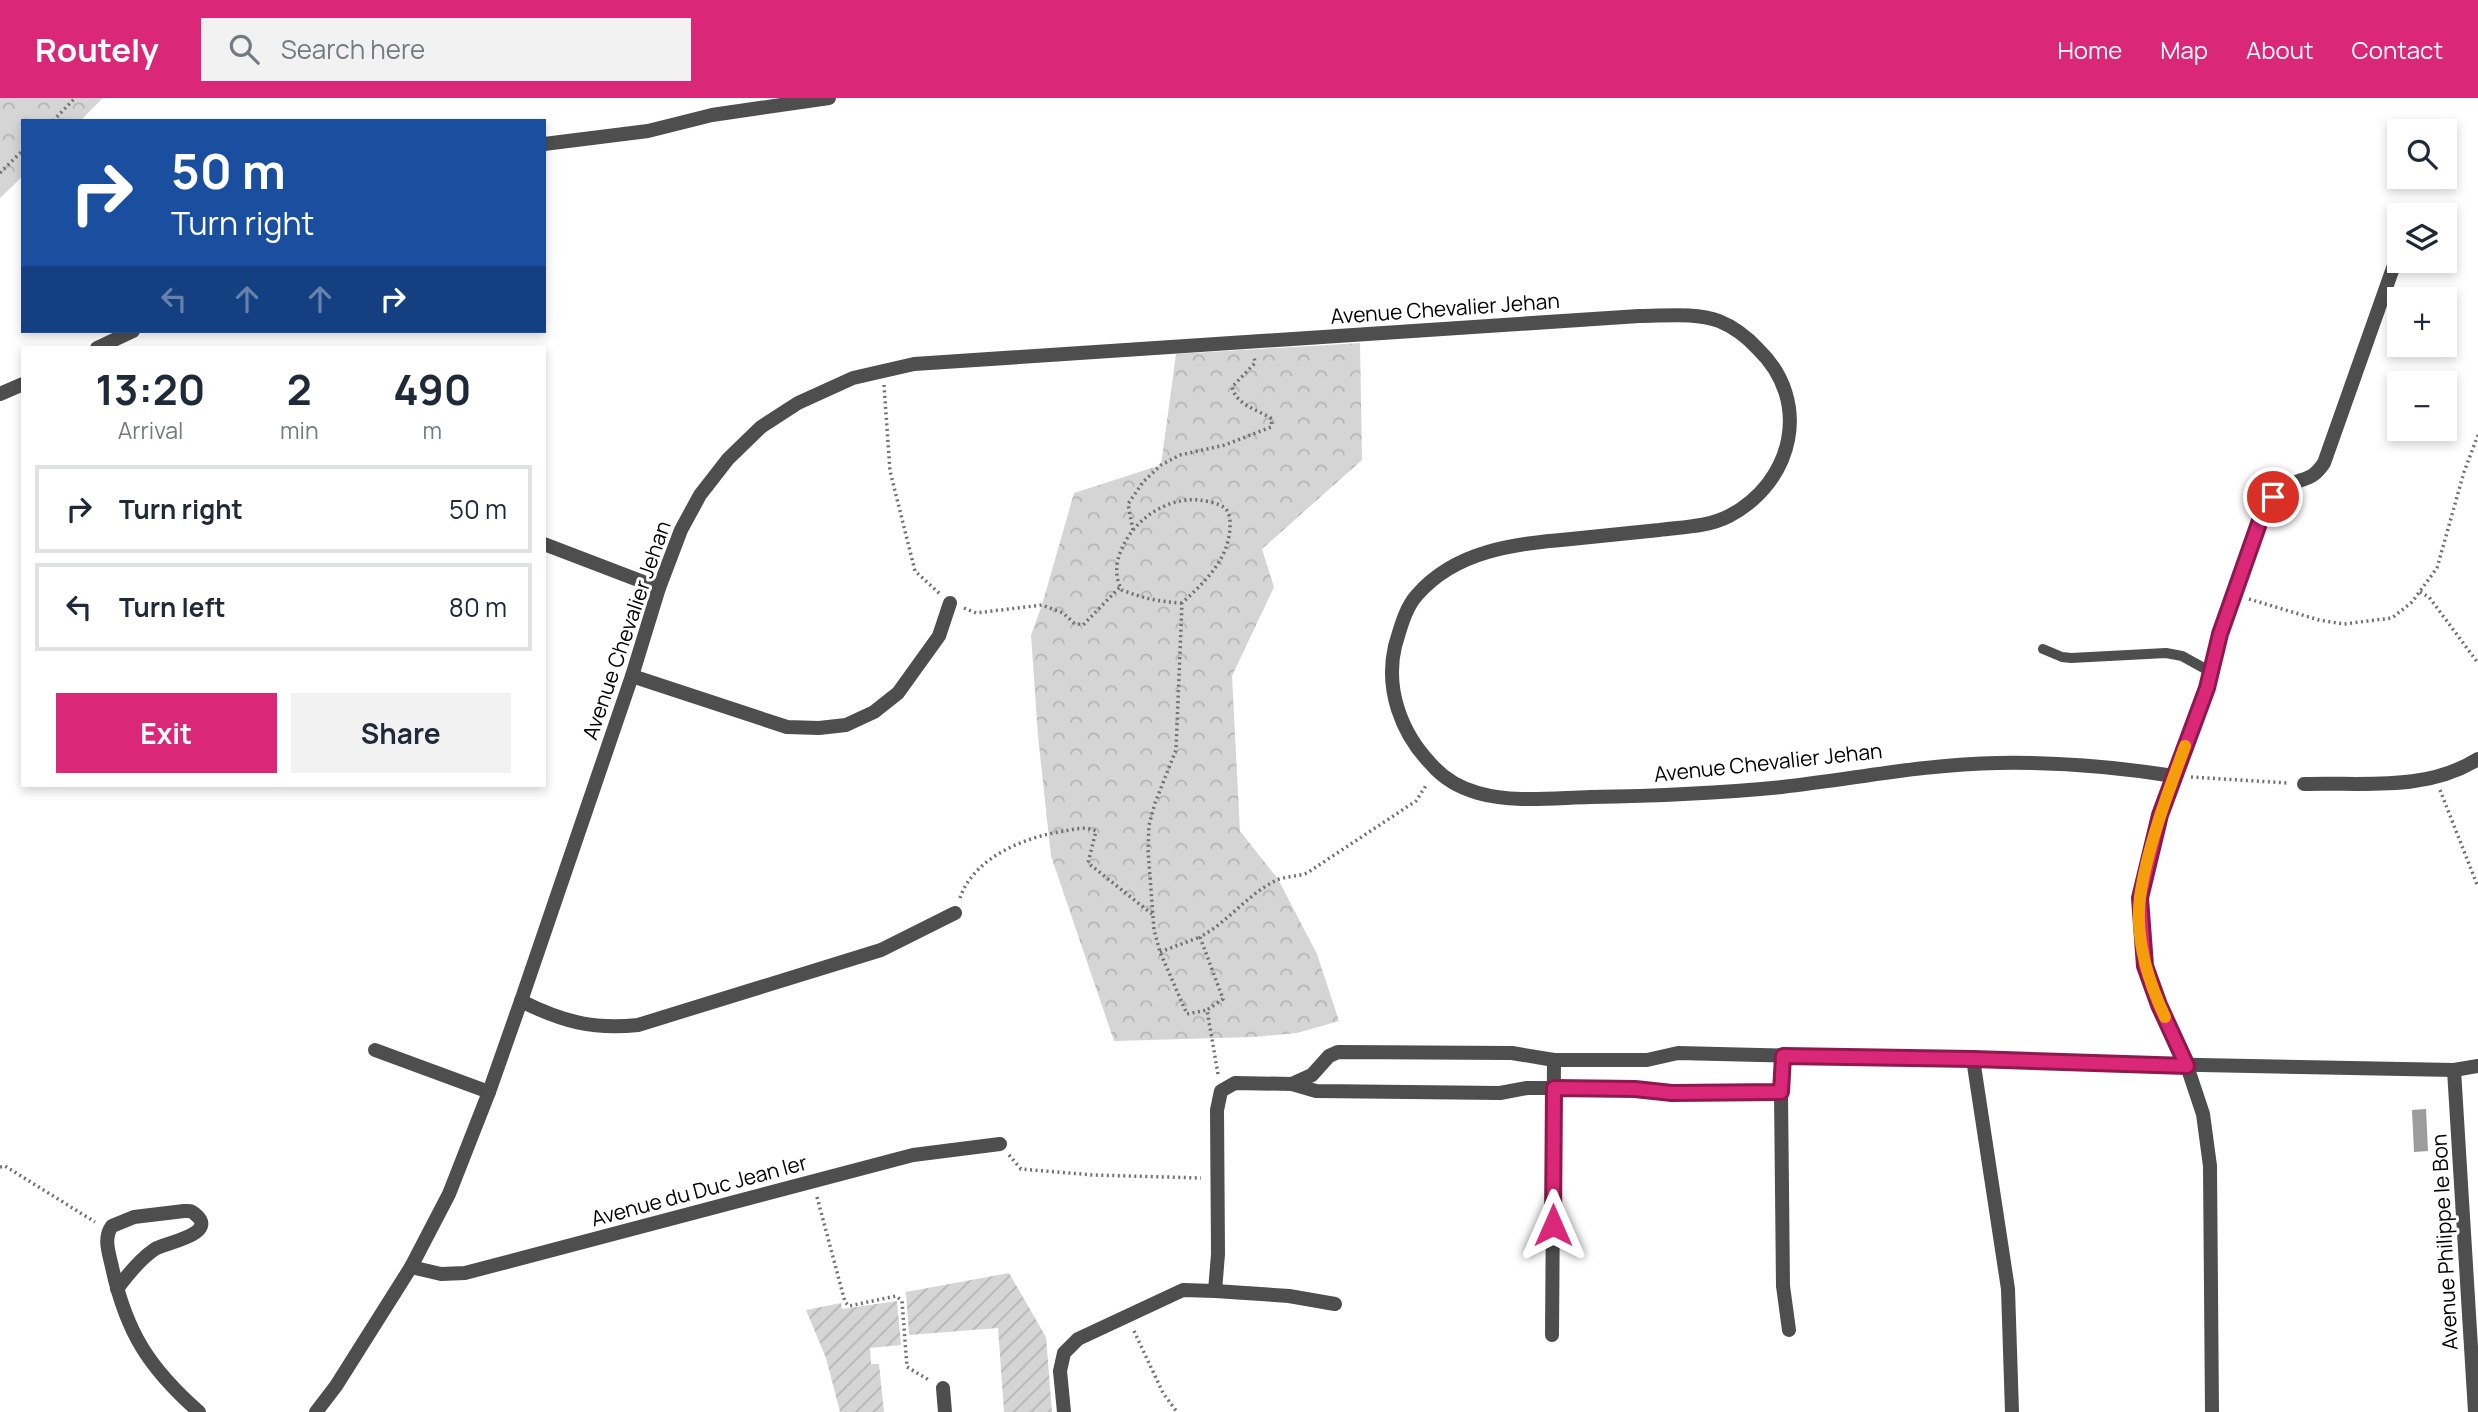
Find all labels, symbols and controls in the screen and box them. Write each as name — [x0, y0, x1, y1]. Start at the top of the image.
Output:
search box — [201, 18, 691, 81]
text: Routely — [35, 27, 159, 72]
icon: search — [225, 30, 263, 68]
text: Search here — [281, 31, 425, 67]
text: Home — [2057, 33, 2122, 66]
text: Map — [2160, 33, 2208, 66]
text: About — [2246, 33, 2314, 66]
text: Contact — [2352, 33, 2443, 66]
map controls — [2387, 119, 2457, 441]
button: search — [2387, 119, 2457, 189]
text: 50 m — [171, 137, 286, 204]
icon: right — [56, 147, 147, 238]
text: Turn right — [171, 201, 314, 245]
button: layers — [2387, 203, 2457, 273]
icon: left — [155, 280, 193, 318]
icon: ahead — [228, 280, 266, 318]
icon: ahead — [301, 280, 339, 318]
icon: right — [374, 280, 412, 318]
street label: Avenue Chevalier Jehan — [1329, 286, 1561, 330]
button: + — [2387, 287, 2457, 357]
text: 13:20 — [96, 360, 205, 418]
text: 2 — [287, 360, 312, 418]
text: 490 — [393, 360, 471, 418]
button: − — [2387, 371, 2457, 441]
text: Arrival — [118, 414, 183, 446]
text: min — [280, 414, 319, 446]
text: m — [423, 414, 442, 446]
pin — [2243, 467, 2303, 527]
icon: arrive — [2254, 478, 2292, 516]
icon: right — [60, 490, 98, 528]
text: Turn right — [119, 491, 243, 527]
text: 50 m — [449, 491, 507, 527]
street label: Avenue Chevalier Jehan — [575, 517, 677, 743]
icon: left — [60, 588, 98, 626]
text: Turn left — [119, 589, 226, 625]
text: 80 m — [449, 589, 507, 625]
button: Exit — [56, 693, 277, 773]
button: Share — [291, 693, 511, 773]
street label: Avenue Chevalier Jehan — [1652, 736, 1884, 788]
street label: Avenue Philippe le Bon — [2424, 1133, 2464, 1351]
street label: Avenue du Duc Jean Ier — [588, 1148, 810, 1232]
position arrow — [1516, 1188, 1590, 1262]

